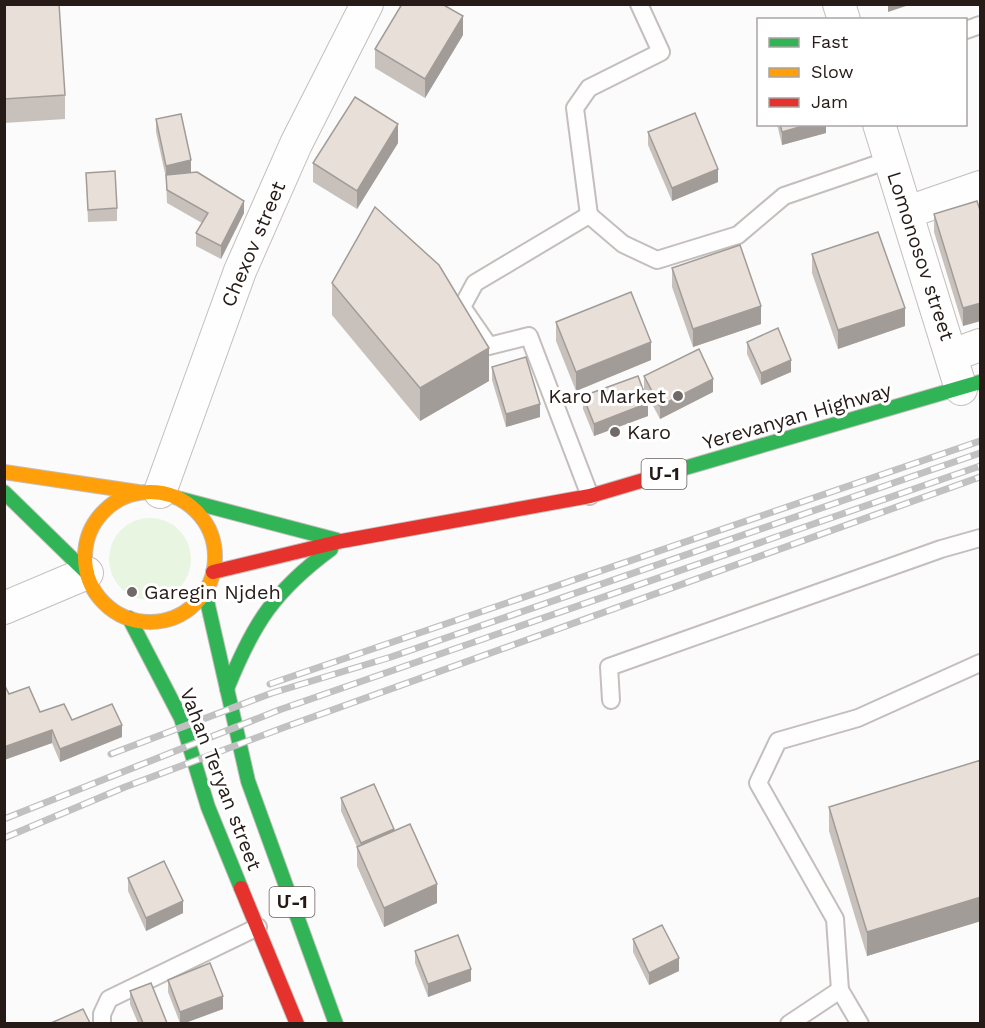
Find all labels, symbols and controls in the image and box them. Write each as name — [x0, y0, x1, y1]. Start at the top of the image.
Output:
legend — [757, 18, 967, 126]
text: Fast — [811, 31, 849, 52]
text: Slow — [811, 61, 854, 82]
text: Jam — [811, 91, 848, 112]
street label: Lomonosov street — [882, 168, 960, 344]
street label: Chexov street — [216, 177, 290, 310]
street label: Yerevanyan Highway — [700, 377, 895, 454]
place label: Karo Market — [548, 384, 667, 408]
marker: Karo Market — [671, 389, 685, 403]
place label: Karo — [627, 420, 671, 444]
marker: Karo — [608, 425, 622, 439]
road number: Մ-1 — [642, 459, 686, 489]
place label: Garegin Njdeh — [144, 580, 281, 604]
marker: Garegin Njdeh — [125, 585, 139, 599]
street label: Vahan Teryan street — [175, 684, 267, 874]
road number: Մ-1 — [270, 887, 314, 917]

